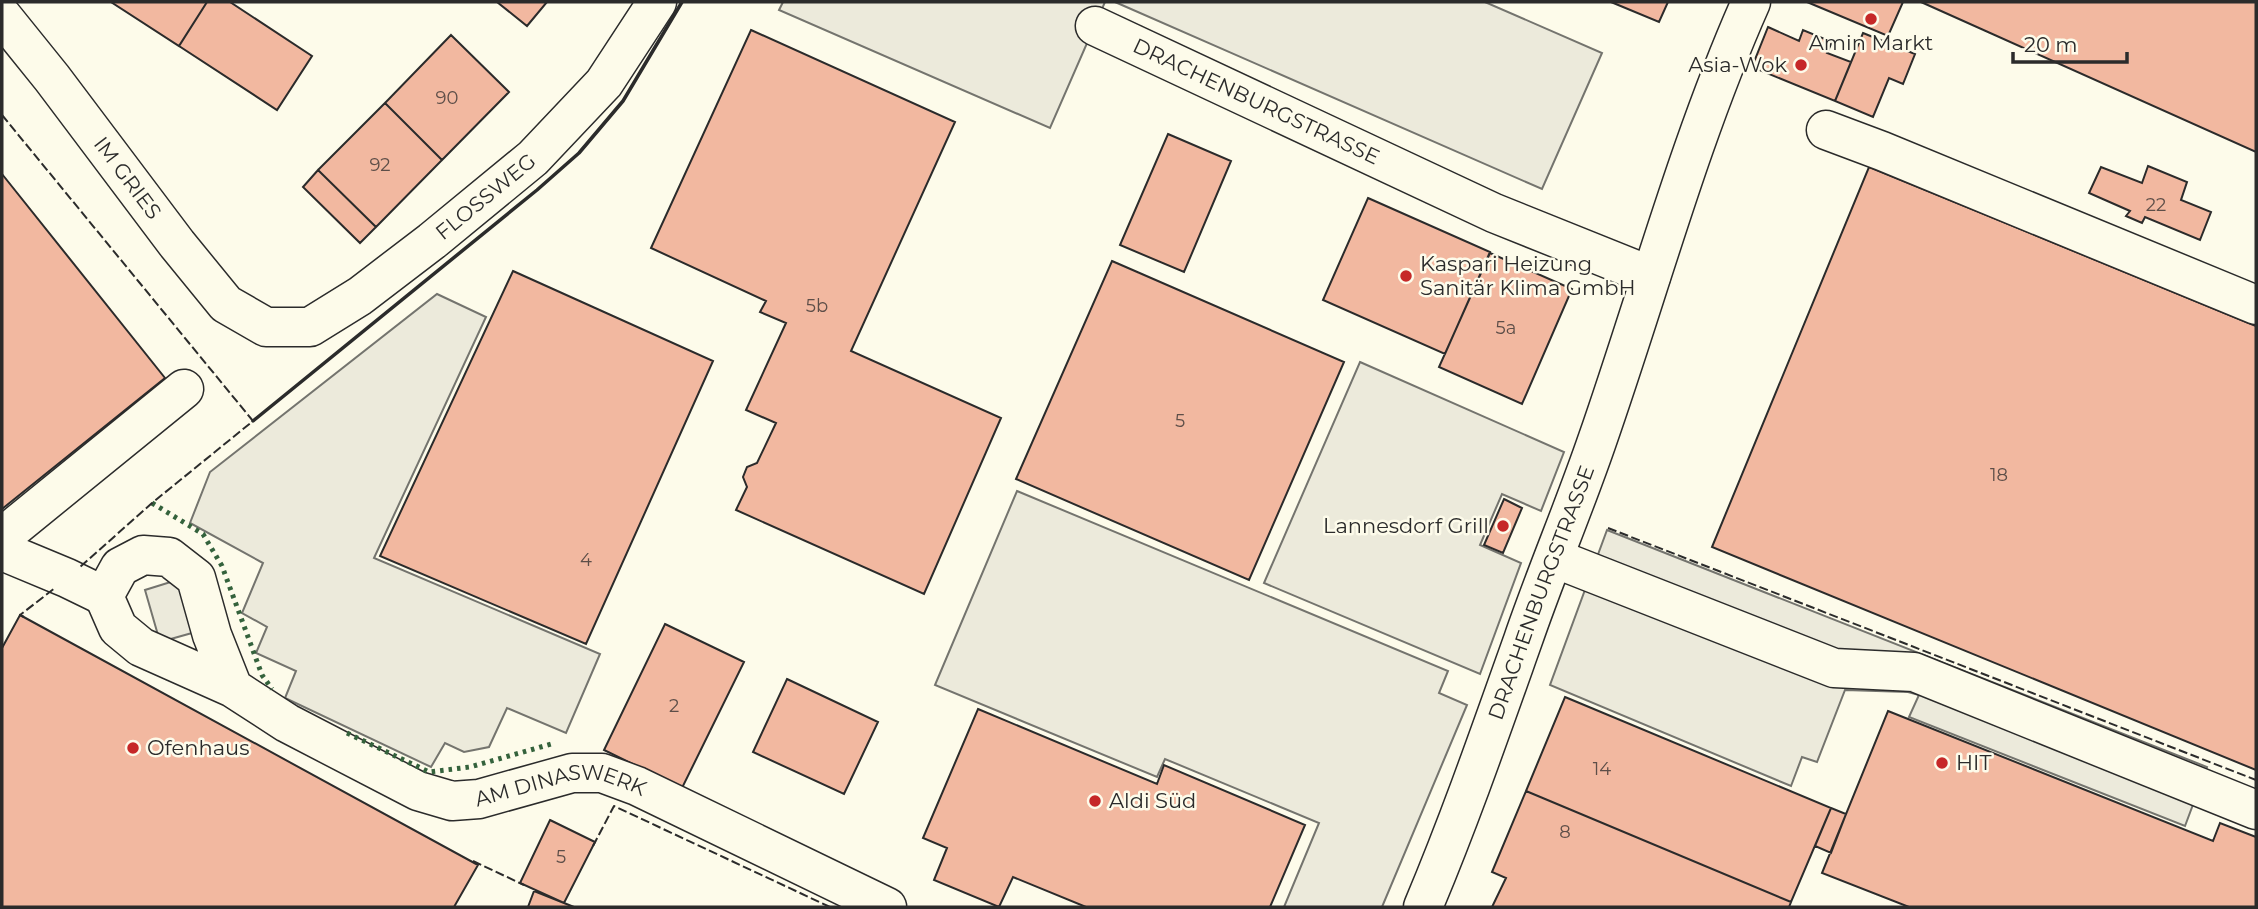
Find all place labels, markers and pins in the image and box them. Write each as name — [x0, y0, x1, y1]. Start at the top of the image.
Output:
marker: Amin Markt — [1863, 11, 1879, 27]
place label: Amin Markt — [1809, 30, 1933, 55]
place label: Asia-Wok — [1688, 52, 1787, 77]
marker: Asia-Wok — [1793, 57, 1809, 73]
place label: Kaspari Heizung Sanitär Klima GmbH — [1420, 251, 1636, 300]
marker: Kaspari Heizung Sanitär Klima GmbH — [1398, 268, 1414, 284]
place label: Lannesdorf Grill — [1323, 513, 1489, 538]
marker: Lannesdorf Grill — [1495, 518, 1511, 534]
place label: Ofenhaus — [147, 735, 249, 760]
marker: Ofenhaus — [125, 740, 141, 756]
place label: HIT — [1956, 750, 1991, 775]
marker: HIT — [1934, 755, 1950, 771]
place label: Aldi Süd — [1109, 788, 1196, 813]
marker: Aldi Süd — [1087, 793, 1103, 809]

